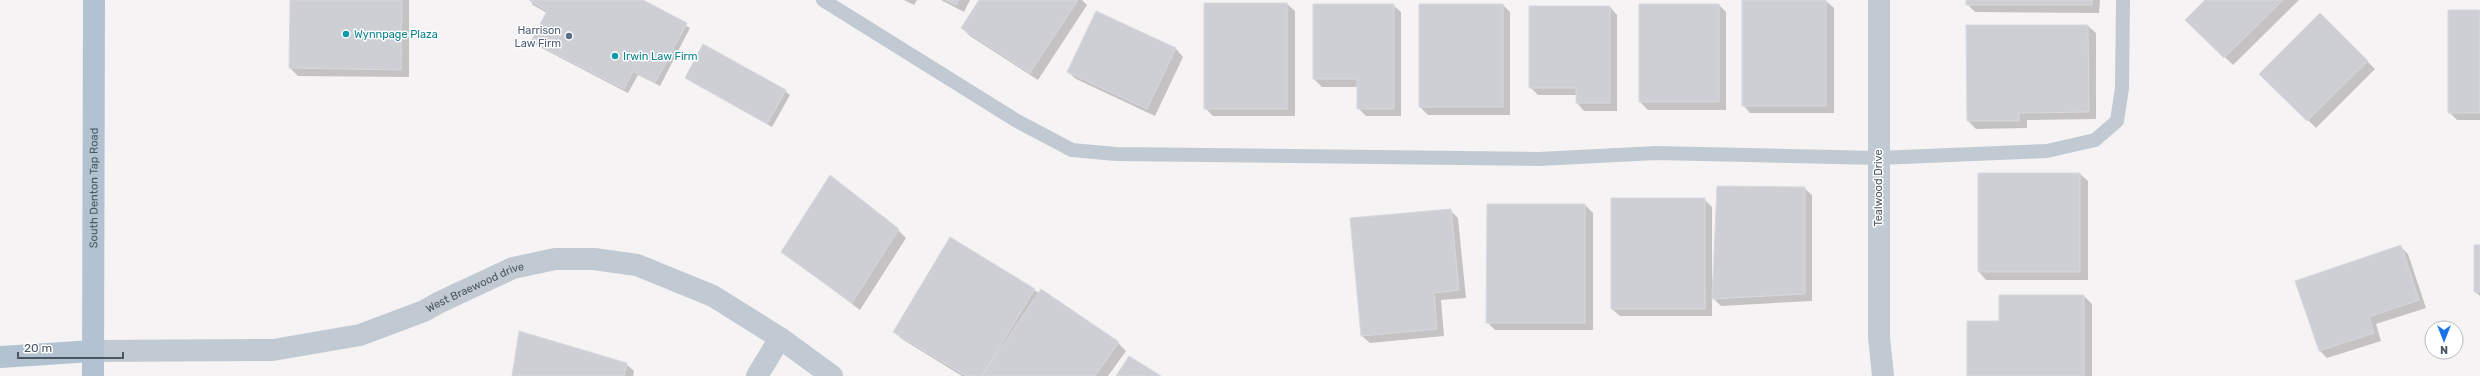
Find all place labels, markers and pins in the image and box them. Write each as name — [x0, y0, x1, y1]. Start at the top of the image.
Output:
place label: Harrison Law Firm — [514, 24, 561, 50]
place label: Wynnpage Plaza — [354, 28, 438, 41]
marker: Wynnpage Plaza — [341, 29, 351, 39]
marker: Harrison Law Firm — [564, 31, 574, 41]
place label: Irwin Law Firm — [623, 50, 698, 63]
marker: Irwin Law Firm — [610, 51, 620, 61]

